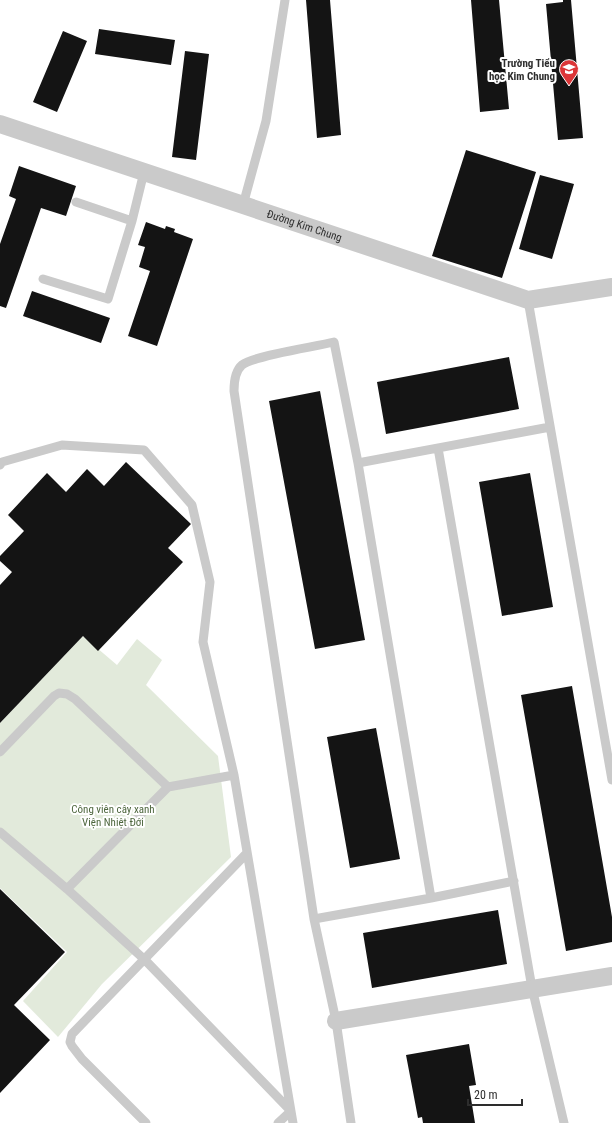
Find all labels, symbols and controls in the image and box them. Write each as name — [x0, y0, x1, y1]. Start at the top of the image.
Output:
place label: Trường Tiểu học Kim Chung — [489, 57, 555, 83]
school or university icon: Trường Tiểu học Kim Chung — [558, 58, 580, 86]
street label: Đường Kim Chung — [265, 207, 344, 245]
park label: Công viên cây xanh Viện Nhiệt Đới — [71, 803, 155, 829]
scale bar — [468, 1081, 522, 1107]
text: 20 m — [474, 1088, 498, 1102]

